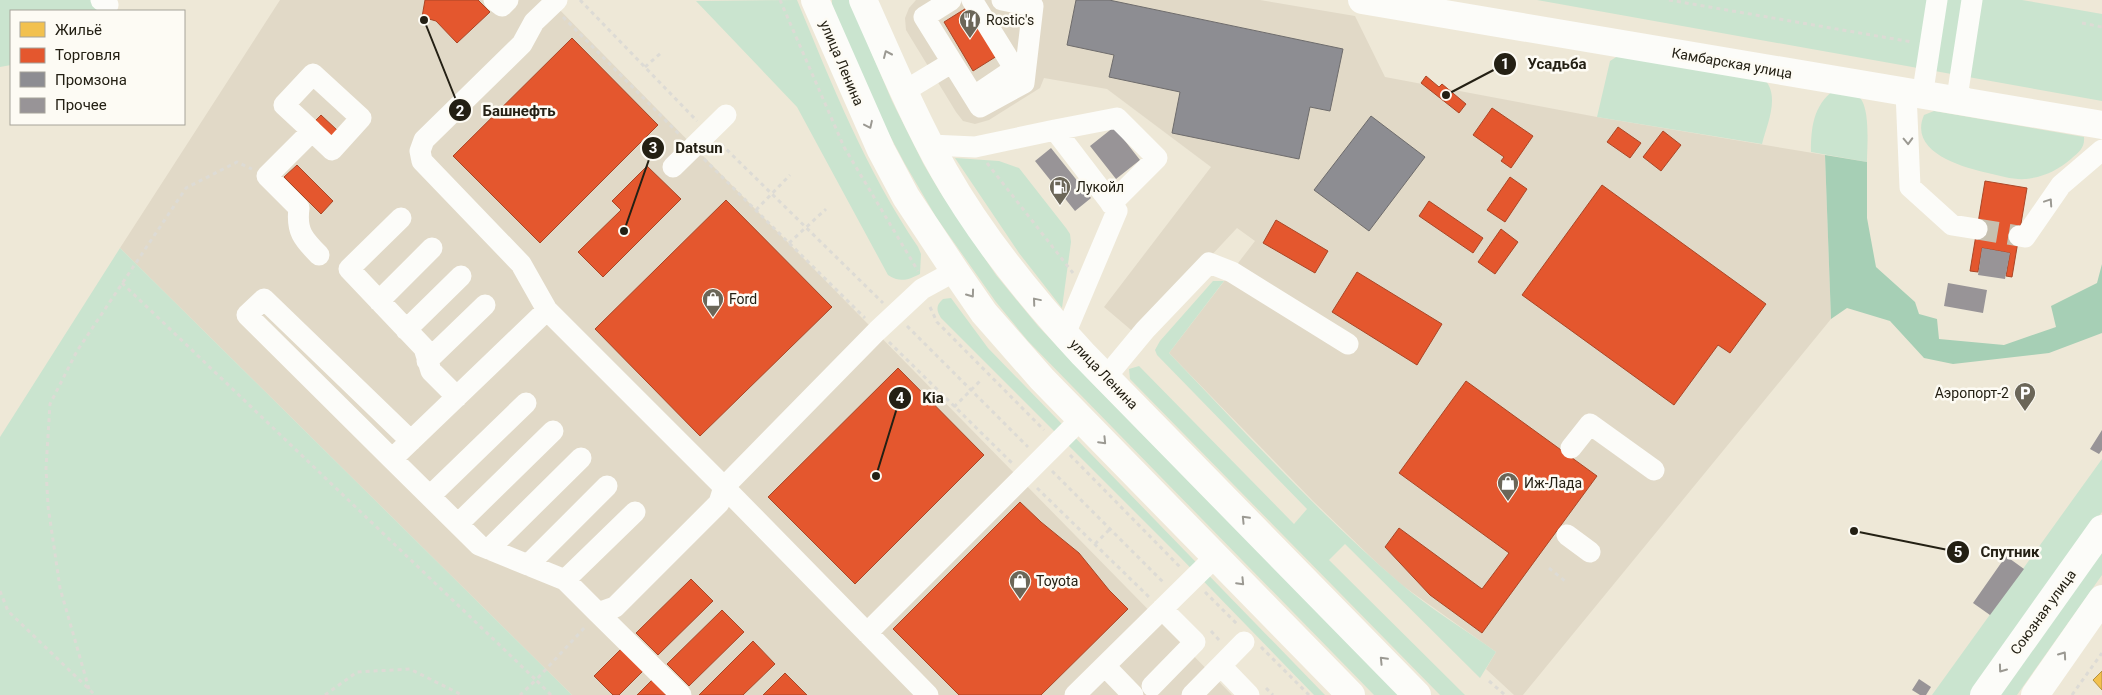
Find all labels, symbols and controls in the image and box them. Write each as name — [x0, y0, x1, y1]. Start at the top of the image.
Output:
restaurant icon: Rostic's — [958, 8, 982, 39]
legend — [10, 10, 185, 125]
place label: Rostic's — [986, 12, 1034, 28]
street label: улица Ленина — [817, 18, 867, 108]
text: Жильё — [55, 21, 102, 39]
street label: Камбарская улица — [1670, 45, 1794, 81]
text: Торговля — [55, 46, 120, 64]
callout: Усадьба — [1493, 49, 1597, 79]
one-way arrow — [882, 50, 893, 59]
text: 1 — [1501, 55, 1509, 73]
text: Усадьба — [1527, 55, 1587, 73]
text: Промзона — [55, 71, 127, 89]
callout: Башнефть — [447, 95, 565, 125]
text: Прочее — [55, 96, 107, 114]
text: 2 — [456, 102, 465, 120]
text: Башнефть — [482, 102, 556, 120]
one-way arrow — [863, 120, 874, 129]
callout: Datsun — [640, 133, 733, 163]
one-way arrow — [1903, 138, 1913, 145]
text: 3 — [649, 139, 657, 157]
text: Datsun — [675, 139, 723, 157]
fuel station icon: Лукойл — [1048, 175, 1072, 206]
place label: Лукойл — [1076, 179, 1124, 195]
one-way arrow — [2043, 199, 2052, 208]
shop icon: Ford — [701, 287, 725, 318]
one-way arrow — [965, 288, 974, 298]
place label: Ford — [729, 291, 757, 307]
one-way arrow — [1032, 297, 1041, 306]
street label: улица Ленина — [1067, 336, 1141, 412]
parking icon: Аэропорт-2 — [2013, 381, 2037, 412]
callout: Kia — [887, 383, 954, 413]
place label: Аэропорт-2 — [1935, 385, 2009, 401]
text: 4 — [896, 389, 905, 407]
text: Kia — [922, 389, 944, 407]
one-way arrow — [1097, 435, 1106, 444]
shop icon: Иж-Лада — [1496, 471, 1520, 502]
place label: Иж-Лада — [1524, 475, 1582, 491]
one-way arrow — [1242, 516, 1251, 525]
callout: Спутник — [1946, 537, 2049, 567]
text: 5 — [1954, 543, 1962, 561]
text: Спутник — [1981, 543, 2040, 561]
street label: Союзная улица — [2007, 566, 2079, 658]
shop icon: Toyota — [1008, 569, 1032, 600]
place label: Toyota — [1036, 573, 1078, 589]
one-way arrow — [1235, 576, 1244, 585]
one-way arrow — [2057, 651, 2066, 661]
one-way arrow — [1380, 657, 1389, 666]
one-way arrow — [1999, 663, 2009, 672]

